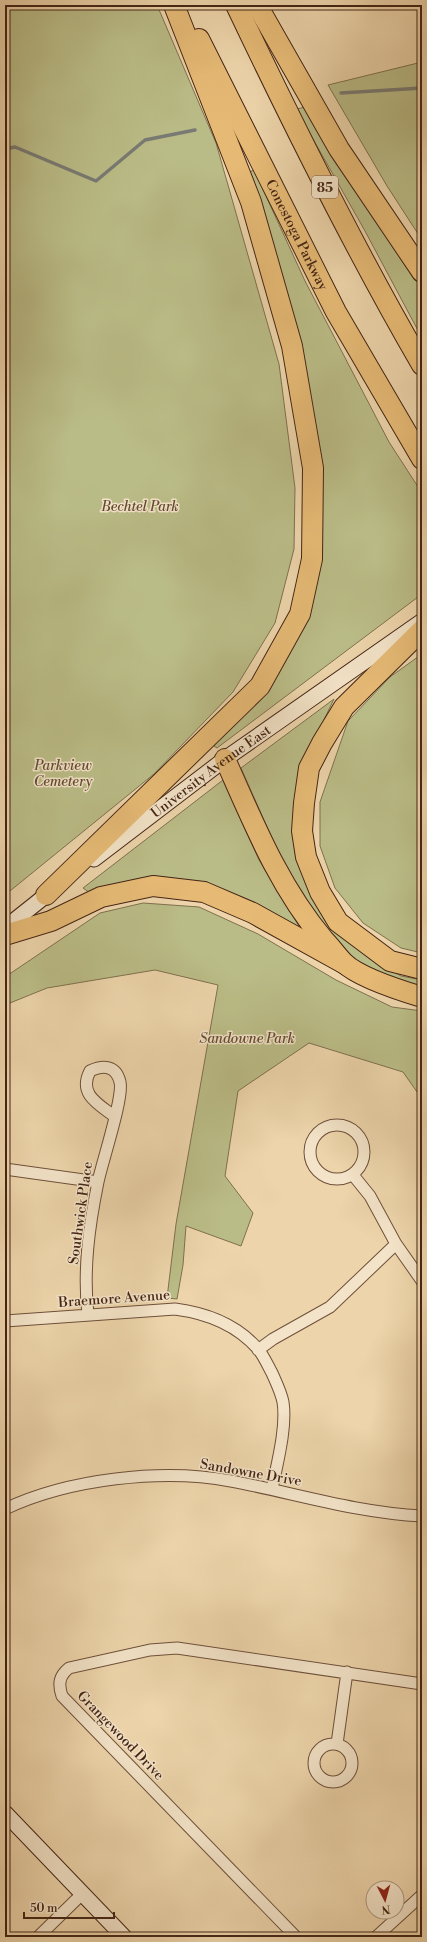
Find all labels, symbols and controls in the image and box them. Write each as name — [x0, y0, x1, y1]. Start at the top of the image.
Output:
road number: 85 — [312, 176, 338, 198]
street label: Conestoga Parkway — [261, 177, 332, 294]
park label: Bechtel Park — [100, 498, 179, 516]
street label: University Avenue East — [147, 722, 275, 822]
park label: Parkview Cemetery — [33, 757, 93, 791]
park label: Sandowne Park — [199, 1030, 295, 1048]
street label: Southwick Place — [65, 1161, 97, 1266]
street label: Braemore Avenue — [57, 1286, 171, 1312]
street label: Sandowne Drive — [199, 1455, 303, 1491]
street label: Grangewood Drive — [73, 1687, 168, 1784]
north arrow — [365, 1880, 405, 1920]
scale bar — [24, 1894, 114, 1920]
text: 50 m — [30, 1901, 58, 1916]
text: N — [381, 1902, 391, 1916]

